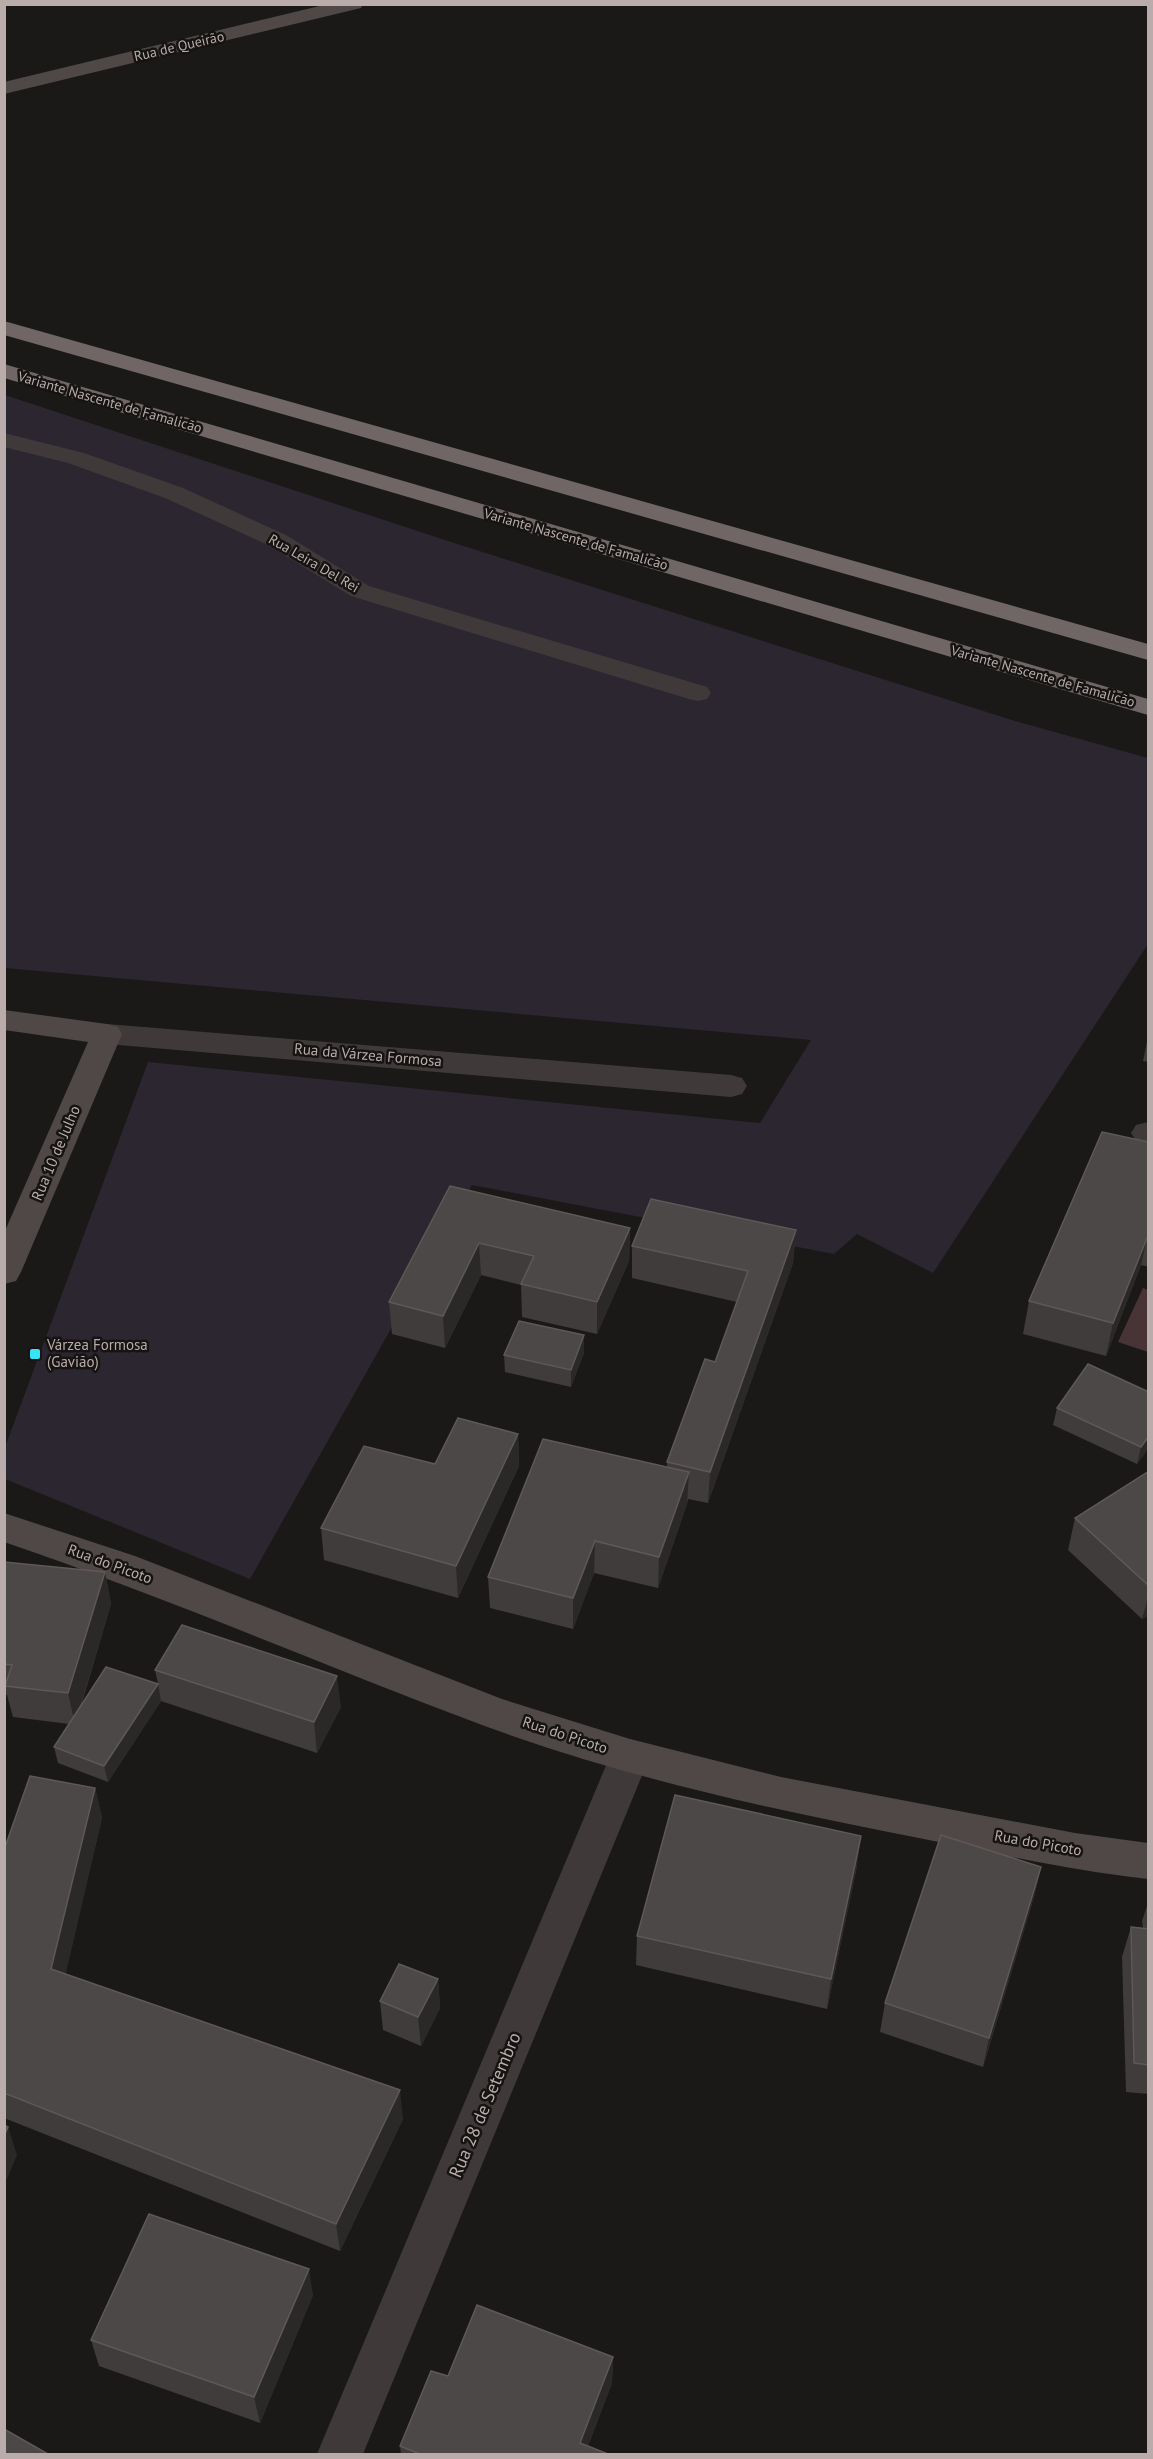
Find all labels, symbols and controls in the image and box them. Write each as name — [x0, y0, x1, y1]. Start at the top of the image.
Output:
street label: Rua de Queirão — [132, 27, 226, 65]
street label: Variante Nascente de Famalicão — [15, 367, 204, 437]
street label: Variante Nascente de Famalicão — [481, 504, 670, 574]
street label: Rua Leira Del Rei — [265, 530, 363, 596]
street label: Variante Nascente de Famalicão — [948, 641, 1137, 711]
street label: Rua da Várzea Formosa — [293, 1039, 443, 1070]
street label: Rua 10 de Julho — [27, 1102, 84, 1203]
place label: Várzea Formosa (Gavião) — [46, 1335, 148, 1371]
marker: Várzea Formosa (Gavião) — [28, 1347, 42, 1361]
street label: Rua do Picoto — [65, 1540, 155, 1588]
street label: Rua do Picoto — [520, 1712, 610, 1757]
street label: Rua do Picoto — [993, 1825, 1083, 1860]
street label: Rua 28 de Setembro — [443, 2029, 526, 2181]

